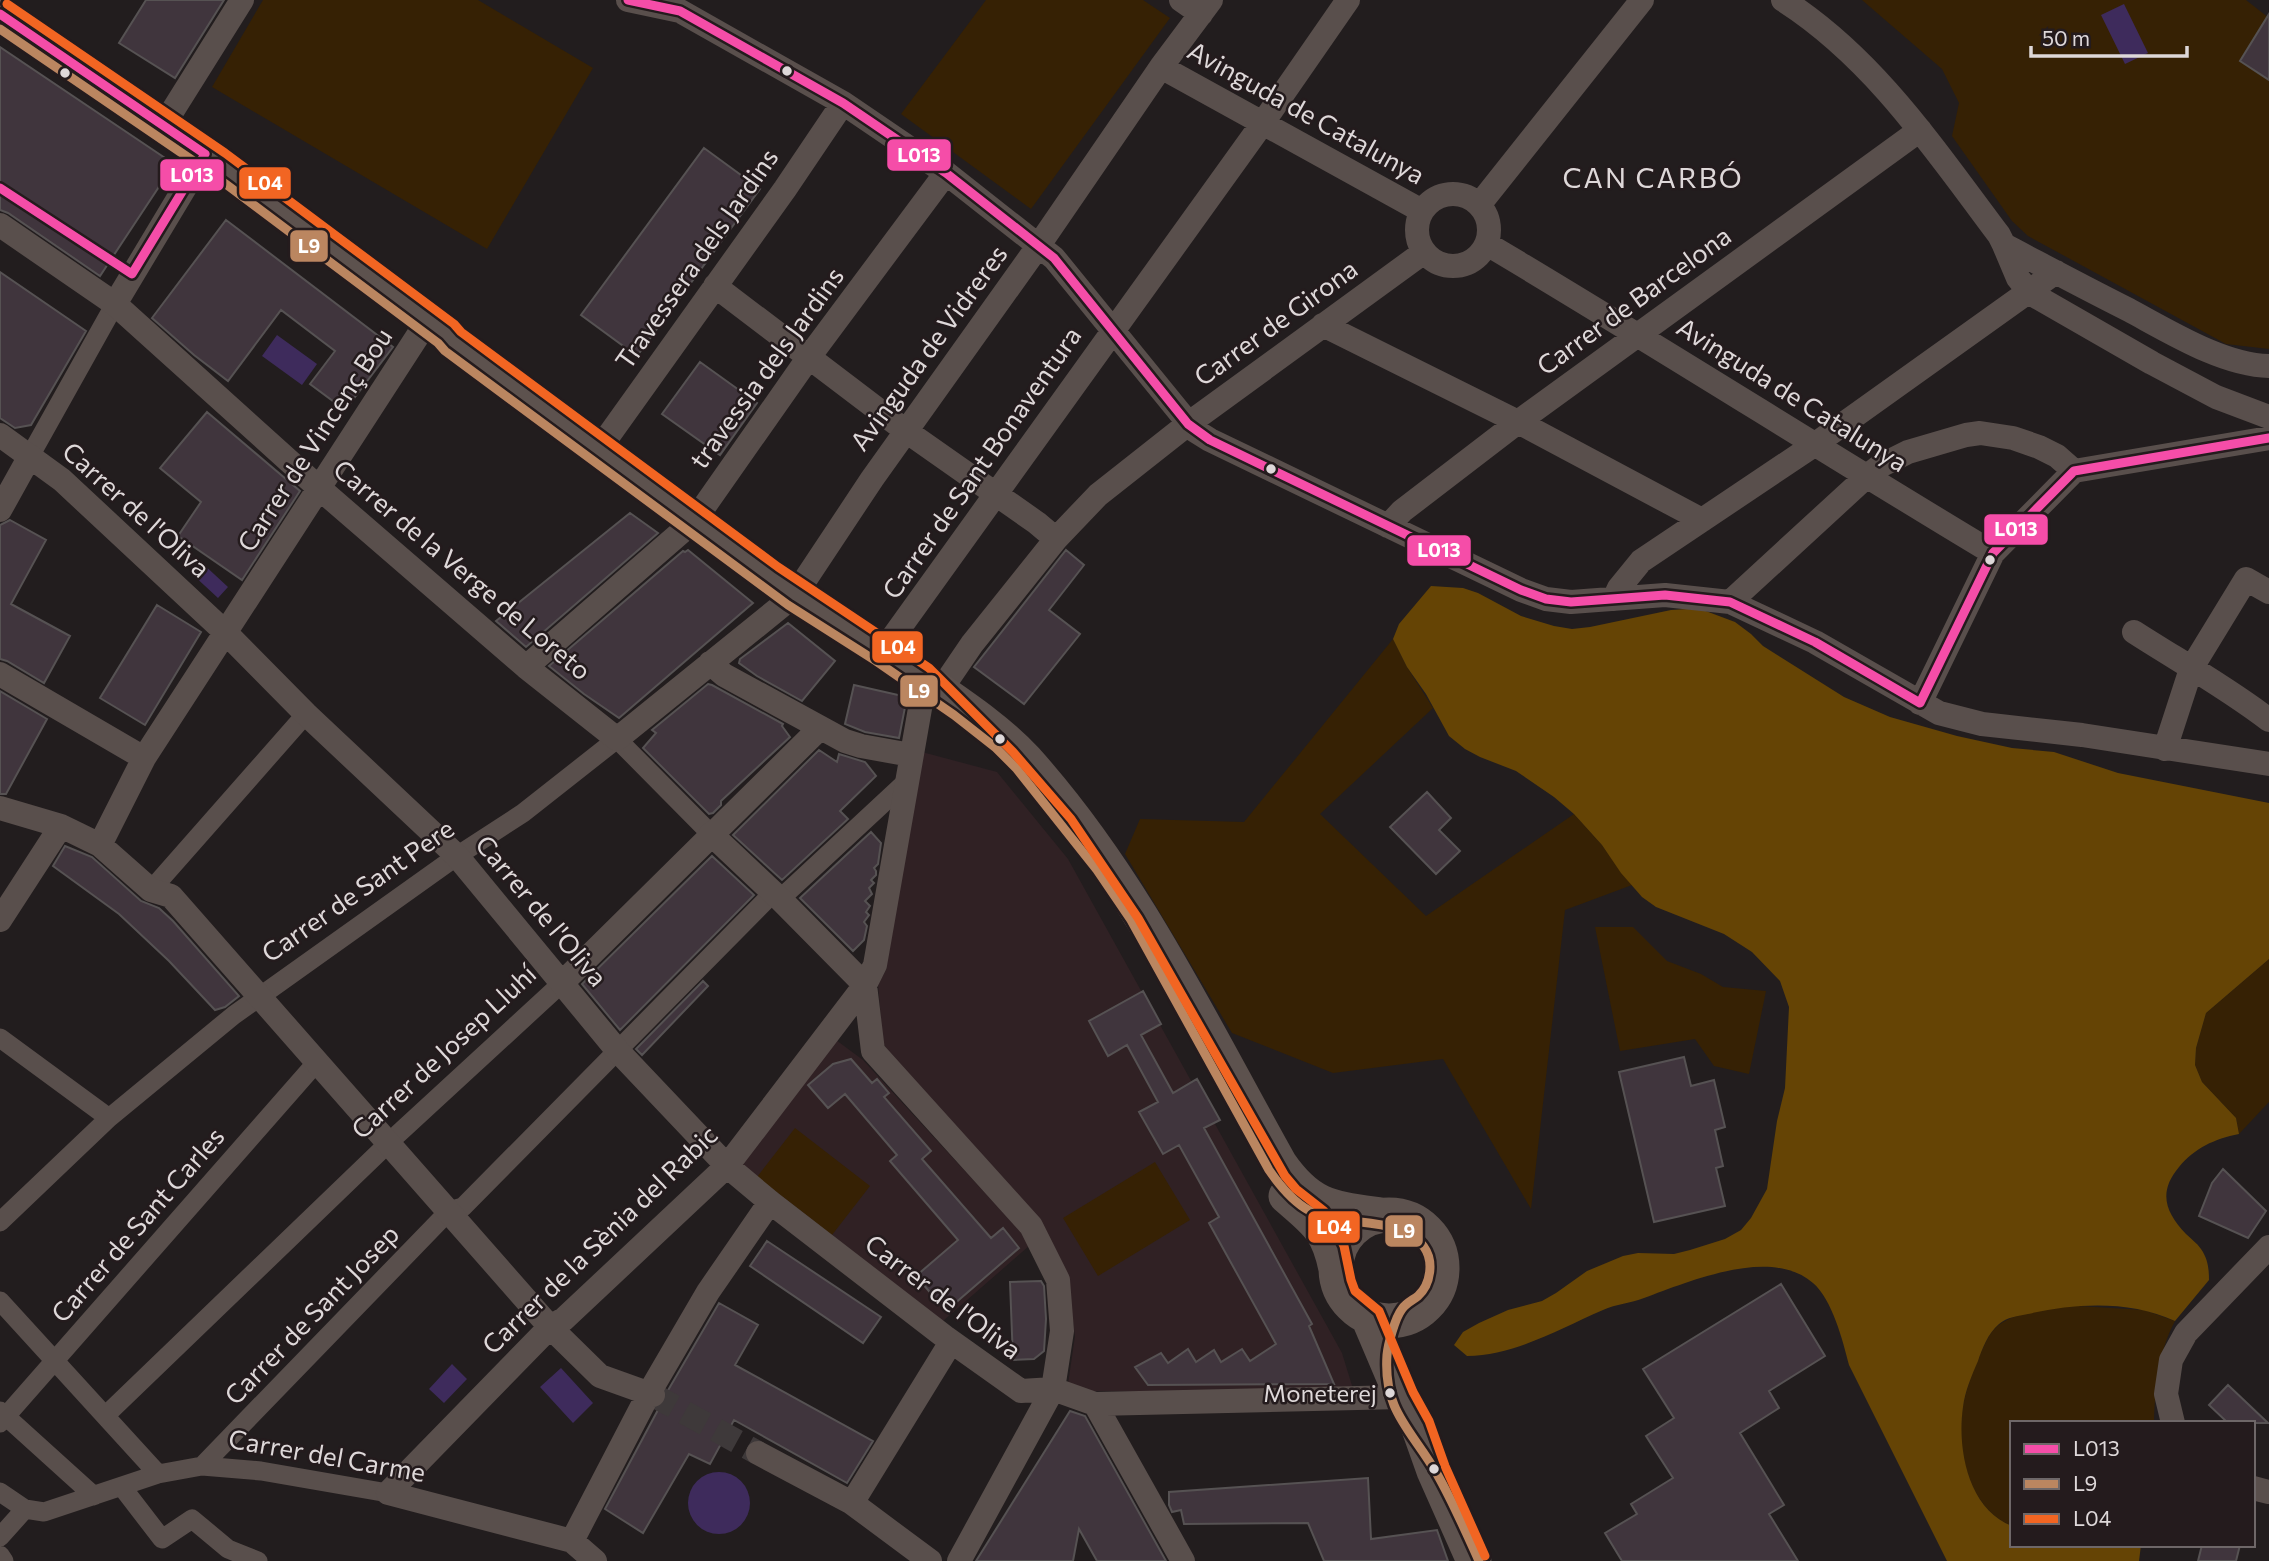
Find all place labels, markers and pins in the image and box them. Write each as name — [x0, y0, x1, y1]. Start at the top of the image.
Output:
unlabelled marker — [780, 64, 794, 78]
unlabelled marker — [58, 66, 72, 80]
unlabelled marker — [1264, 462, 1278, 476]
unlabelled marker — [1983, 553, 1997, 567]
unlabelled marker — [993, 732, 1007, 746]
place label: Moneterej — [1263, 1378, 1377, 1407]
marker: Moneterej — [1383, 1386, 1397, 1400]
unlabelled marker — [1427, 1462, 1441, 1476]

